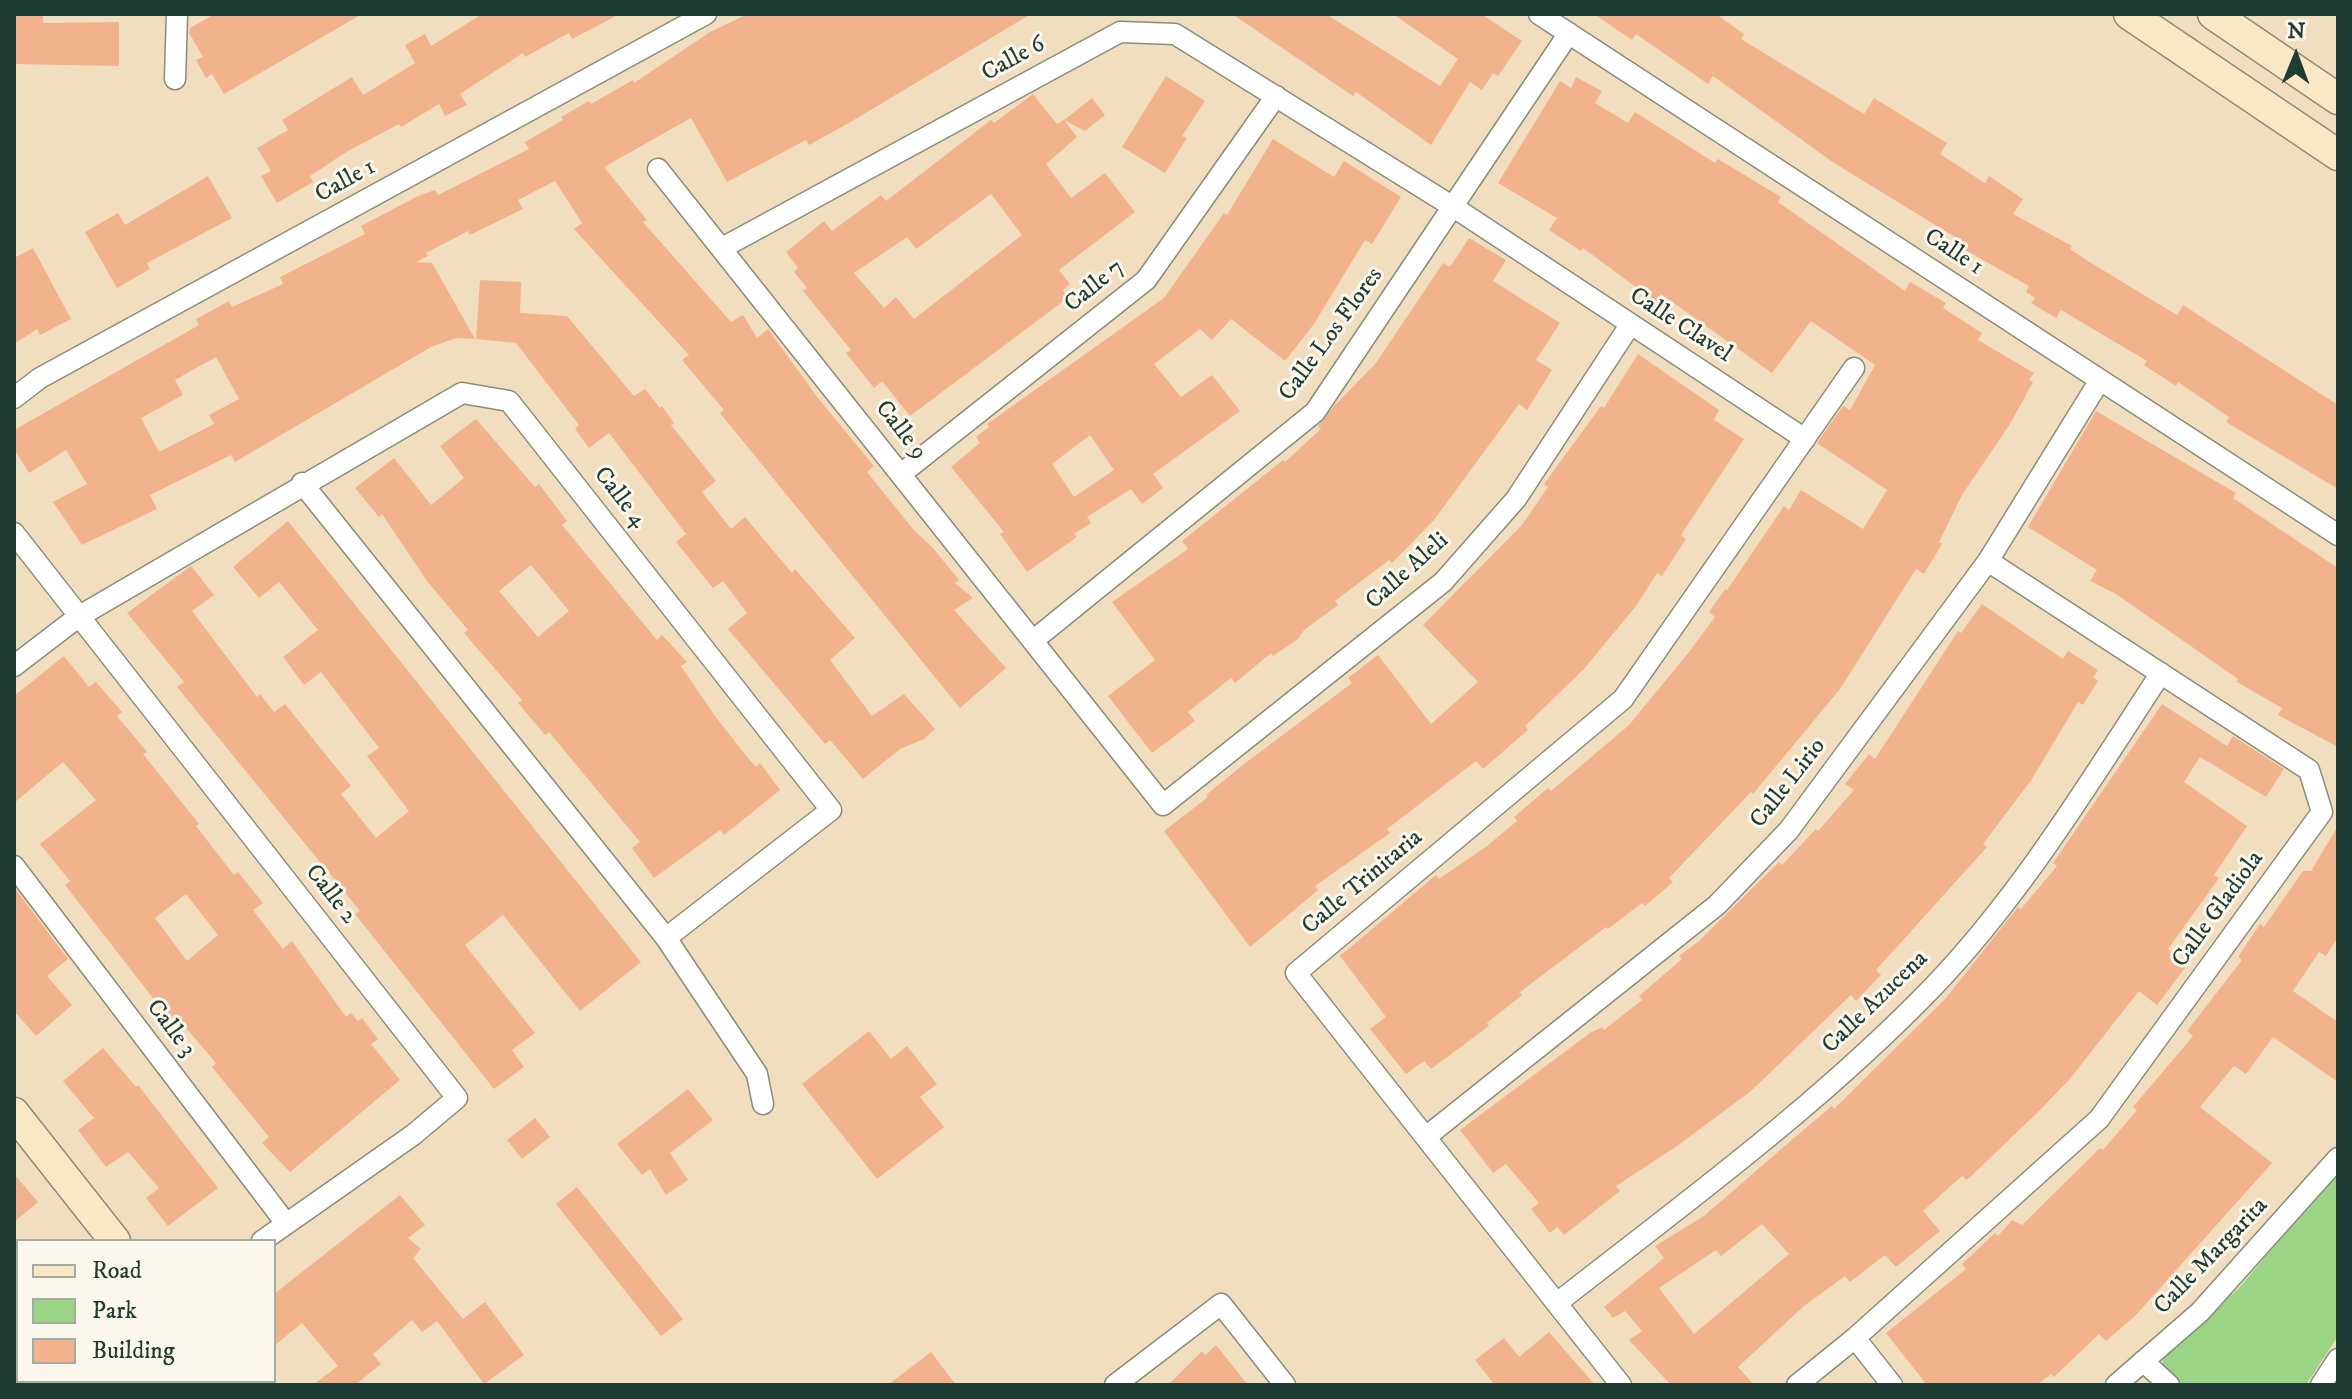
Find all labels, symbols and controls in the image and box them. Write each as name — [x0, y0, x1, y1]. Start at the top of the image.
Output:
north arrow — [2256, 16, 2336, 96]
text: N — [2287, 18, 2306, 45]
street label: Calle 6 — [977, 31, 1051, 89]
street label: Calle 1 — [311, 154, 381, 210]
street label: Calle 1 — [1918, 223, 1988, 283]
street label: Calle 7 — [1059, 254, 1131, 320]
street label: Calle Los Flores — [1274, 263, 1390, 407]
street label: Calle Clavel — [1623, 282, 1737, 370]
street label: Calle 9 — [868, 396, 932, 466]
street label: Calle 4 — [586, 462, 652, 534]
street label: Calle Aleli — [1361, 527, 1455, 617]
street label: Calle Lirio — [1745, 733, 1833, 835]
street label: Calle Trinitaria — [1297, 824, 1429, 942]
street label: Calle Gladiola — [2167, 846, 2271, 974]
street label: Calle 2 — [298, 860, 362, 930]
street label: Calle Azucena — [1817, 945, 1935, 1061]
street label: Calle 3 — [139, 995, 201, 1063]
street label: Calle Margarita — [2149, 1193, 2275, 1321]
legend — [16, 1239, 276, 1383]
text: Road — [92, 1256, 142, 1286]
text: Park — [92, 1296, 137, 1326]
text: Building — [92, 1336, 175, 1366]

